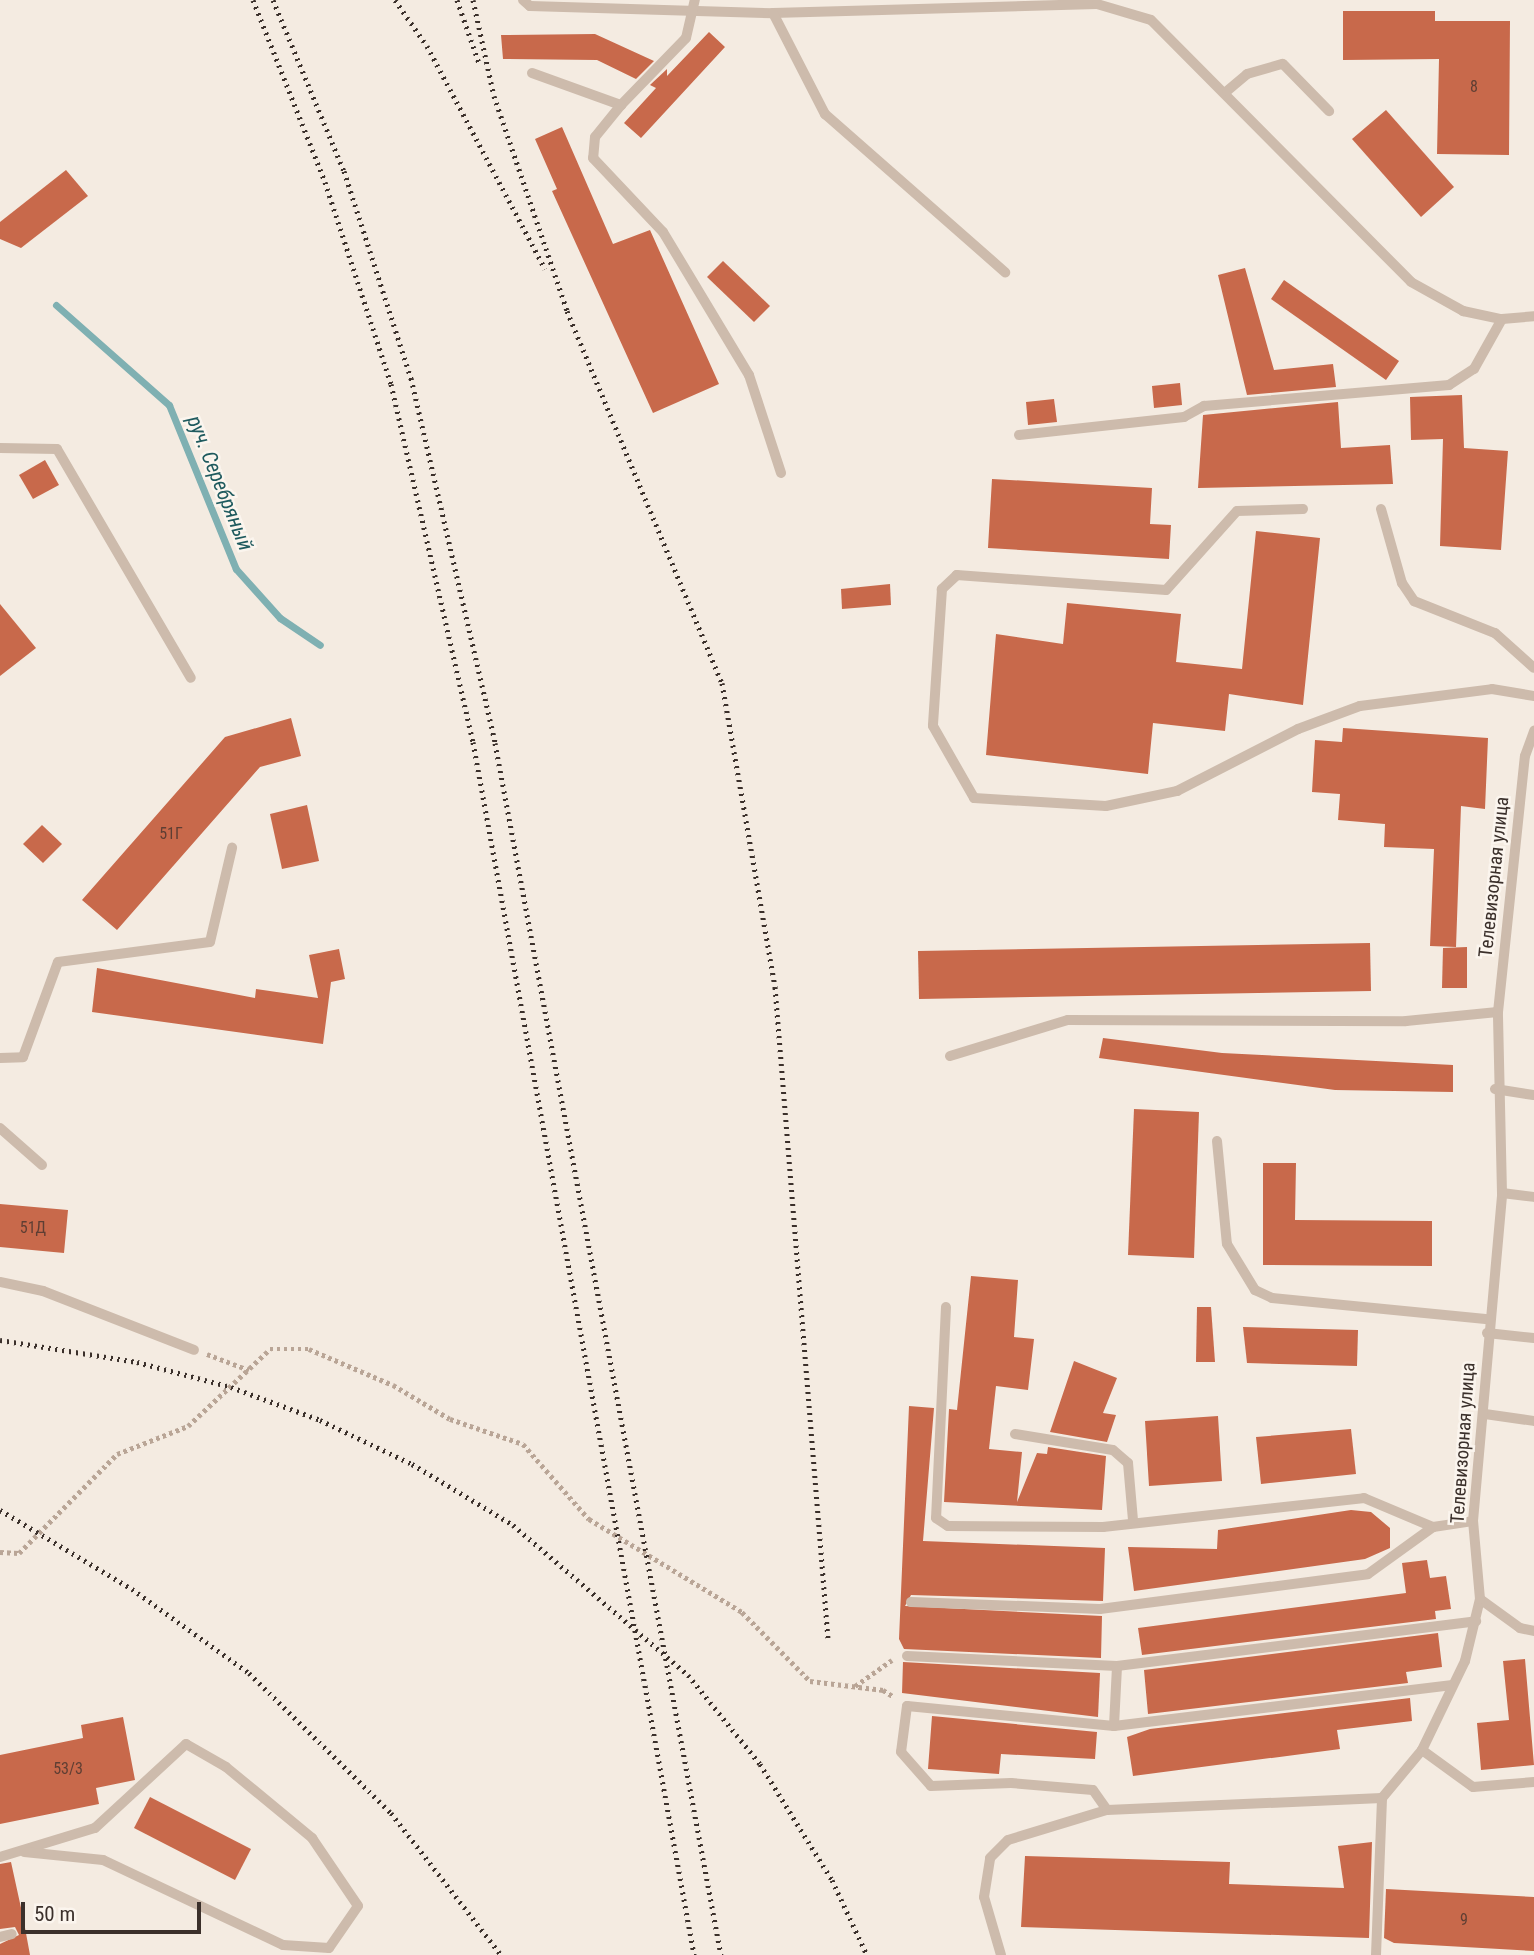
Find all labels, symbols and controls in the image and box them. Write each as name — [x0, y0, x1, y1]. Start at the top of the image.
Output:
house number: 8 — [1470, 77, 1478, 97]
water label: руч. Серебряный — [181, 412, 259, 554]
street label: Телевизорная улица — [1474, 796, 1514, 958]
house number: 51Г — [159, 824, 183, 844]
house number: 51Д — [20, 1218, 46, 1238]
street label: Телевизорная улица — [1446, 1362, 1480, 1524]
house number: 53/3 — [53, 1759, 83, 1779]
scale bar — [24, 1888, 205, 1932]
text: 50 m — [34, 1902, 75, 1926]
house number: 9 — [1460, 1910, 1468, 1930]

